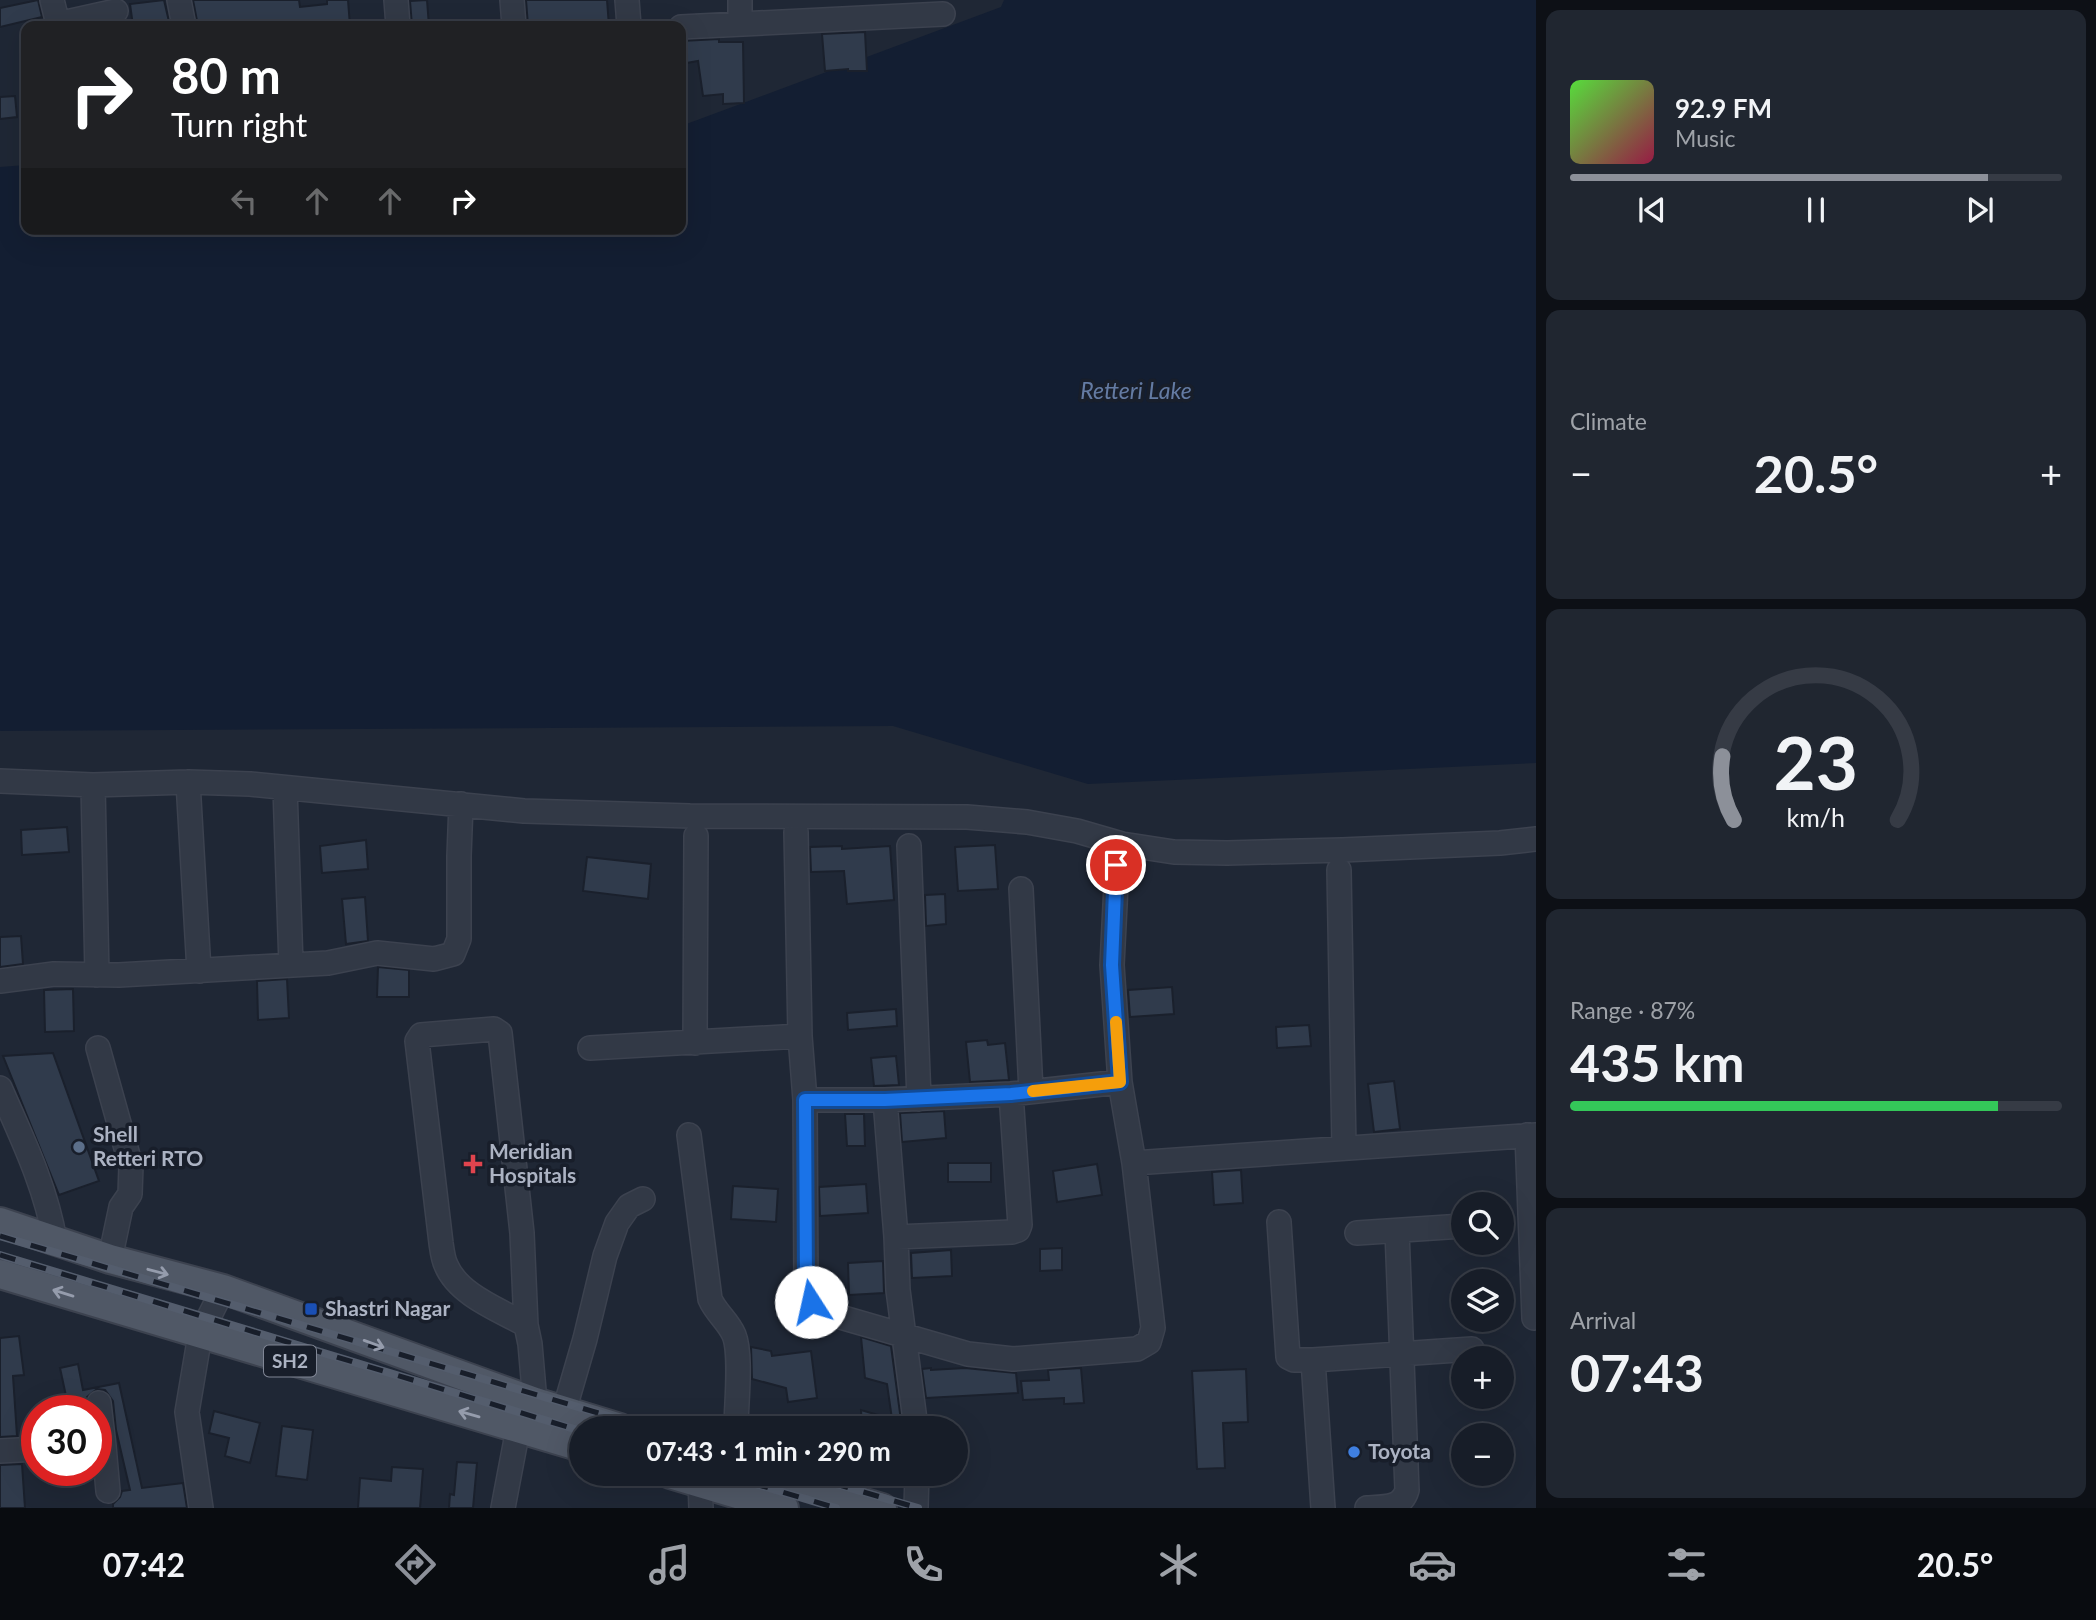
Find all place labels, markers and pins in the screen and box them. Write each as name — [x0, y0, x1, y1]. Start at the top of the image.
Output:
pin — [1086, 835, 1146, 895]
place label: Shell Retteri RTO — [93, 1121, 203, 1170]
place label: Meridian Hospitals — [489, 1138, 576, 1187]
marker: Shell Retteri RTO — [71, 1139, 87, 1155]
marker: Meridian Hospitals — [463, 1154, 483, 1174]
place label: Shastri Nagar — [325, 1295, 450, 1320]
marker: Shastri Nagar — [303, 1301, 319, 1317]
place label: Toyota — [1368, 1438, 1431, 1463]
marker: Toyota — [1346, 1444, 1362, 1460]

